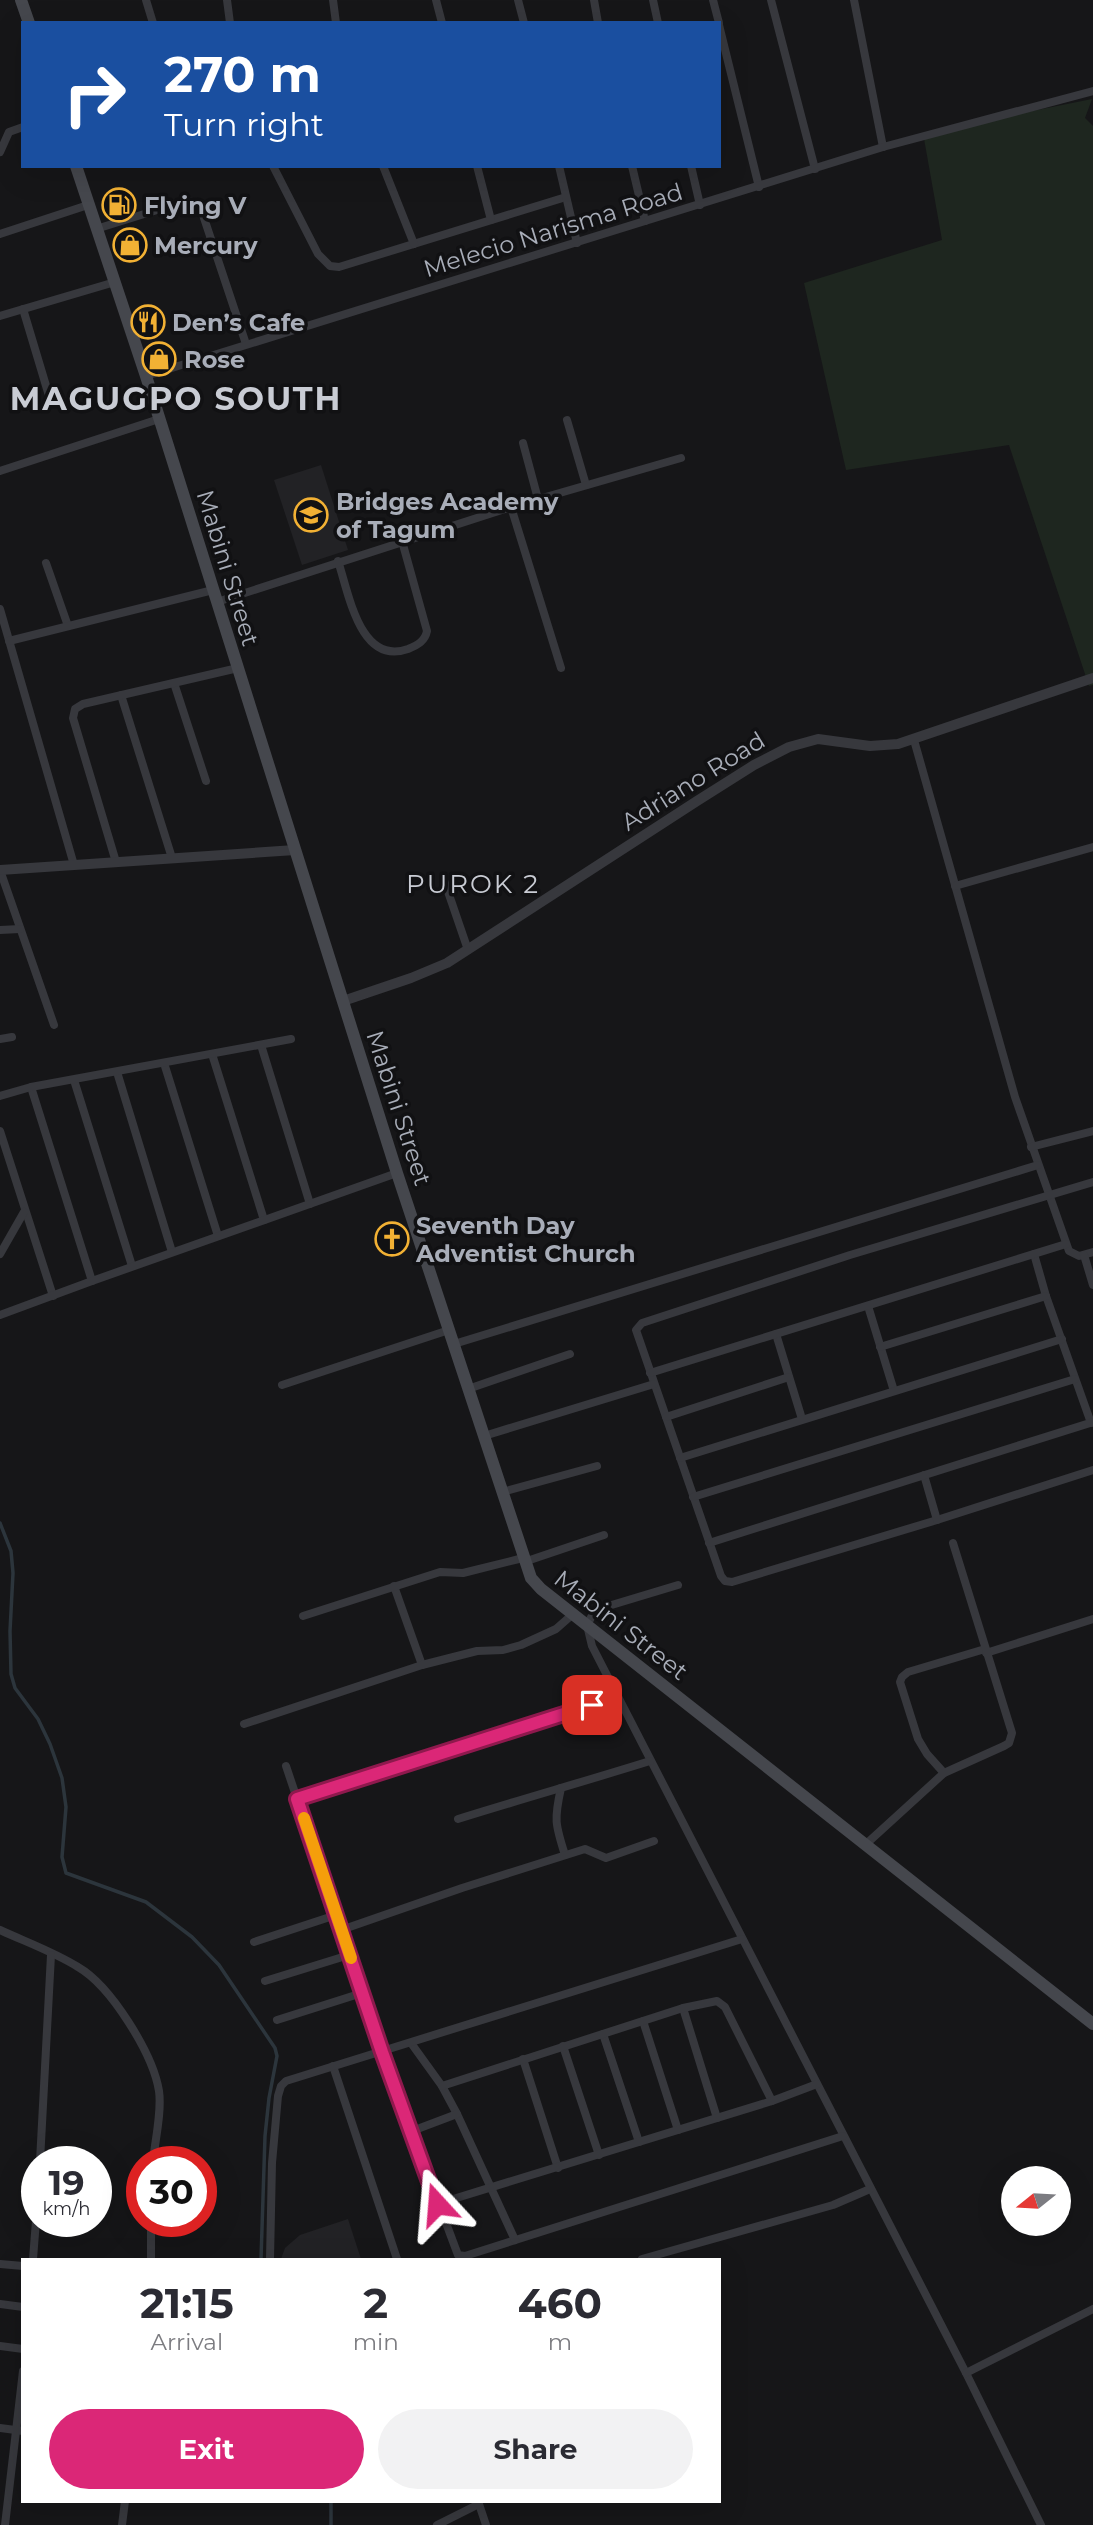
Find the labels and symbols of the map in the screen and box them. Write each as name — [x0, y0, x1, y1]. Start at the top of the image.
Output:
street label: Melecio Narisma Road — [420, 177, 686, 283]
fuel station icon: Flying V — [100, 186, 138, 224]
place label: Flying V — [144, 191, 247, 220]
shop icon: Mercury — [111, 226, 149, 264]
place label: Mercury — [154, 231, 258, 260]
restaurant icon: Den’s Cafe — [129, 303, 167, 341]
place label: Den’s Cafe — [172, 308, 305, 337]
shop icon: Rose — [140, 340, 178, 378]
place label: Rose — [184, 345, 245, 374]
district label: MAGUGPO SOUTH — [10, 379, 342, 418]
street label: Mabini Street — [191, 487, 266, 650]
place label: Bridges Academy of Tagum — [336, 487, 559, 544]
school or university icon: Bridges Academy of Tagum — [292, 496, 330, 534]
street label: Adriano Road — [616, 725, 770, 837]
district label: PUROK 2 — [406, 868, 540, 900]
street label: Mabini Street — [360, 1027, 438, 1189]
place label: Seventh Day Adventist Church — [415, 1211, 636, 1268]
church icon: Seventh Day Adventist Church — [373, 1220, 411, 1258]
street label: Mabini Street — [549, 1564, 694, 1686]
pin — [562, 1675, 622, 1735]
speed limit sign: 30 — [126, 2146, 217, 2237]
north arrow — [1001, 2166, 1071, 2236]
position arrow — [400, 2167, 474, 2241]

